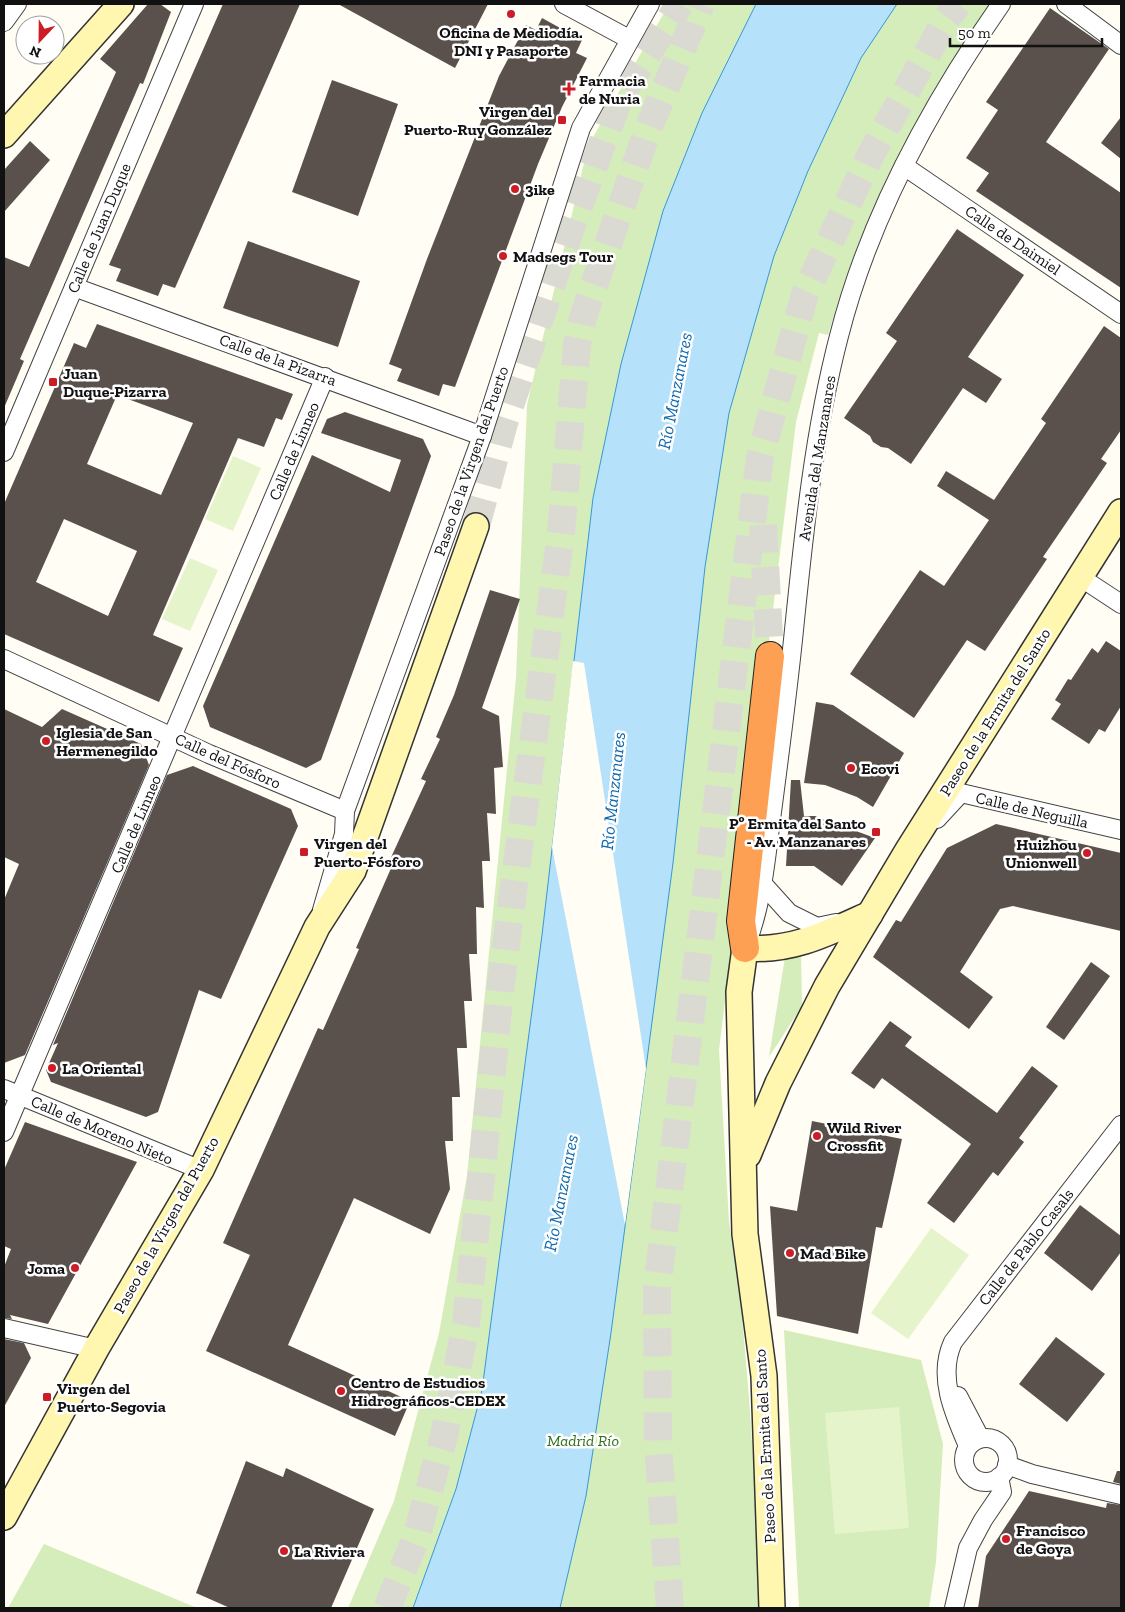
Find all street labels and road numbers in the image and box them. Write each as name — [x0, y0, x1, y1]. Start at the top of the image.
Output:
street label: Calle de Juan Duque — [63, 160, 135, 296]
street label: Calle de Daimiel — [962, 201, 1064, 279]
street label: Calle de la Pizarra — [217, 330, 339, 390]
street label: Paseo de la Virgen del Puerto — [430, 364, 512, 558]
street label: Avenida del Manzanares — [795, 374, 839, 542]
street label: Calle de Linneo — [265, 399, 323, 503]
street label: Paseo de la Ermita del Santo — [935, 625, 1055, 799]
street label: Calle del Fósforo — [172, 729, 284, 793]
street label: Calle de Linneo — [107, 772, 165, 876]
street label: Calle de Neguilla — [974, 788, 1090, 832]
street label: Calle de Moreno Nieto — [28, 1091, 176, 1169]
street label: Paseo de la Virgen del Puerto — [109, 1133, 223, 1317]
street label: Calle de Pablo Casals — [974, 1185, 1078, 1309]
street label: Paseo de la Ermita del Santo — [750, 1349, 780, 1543]

